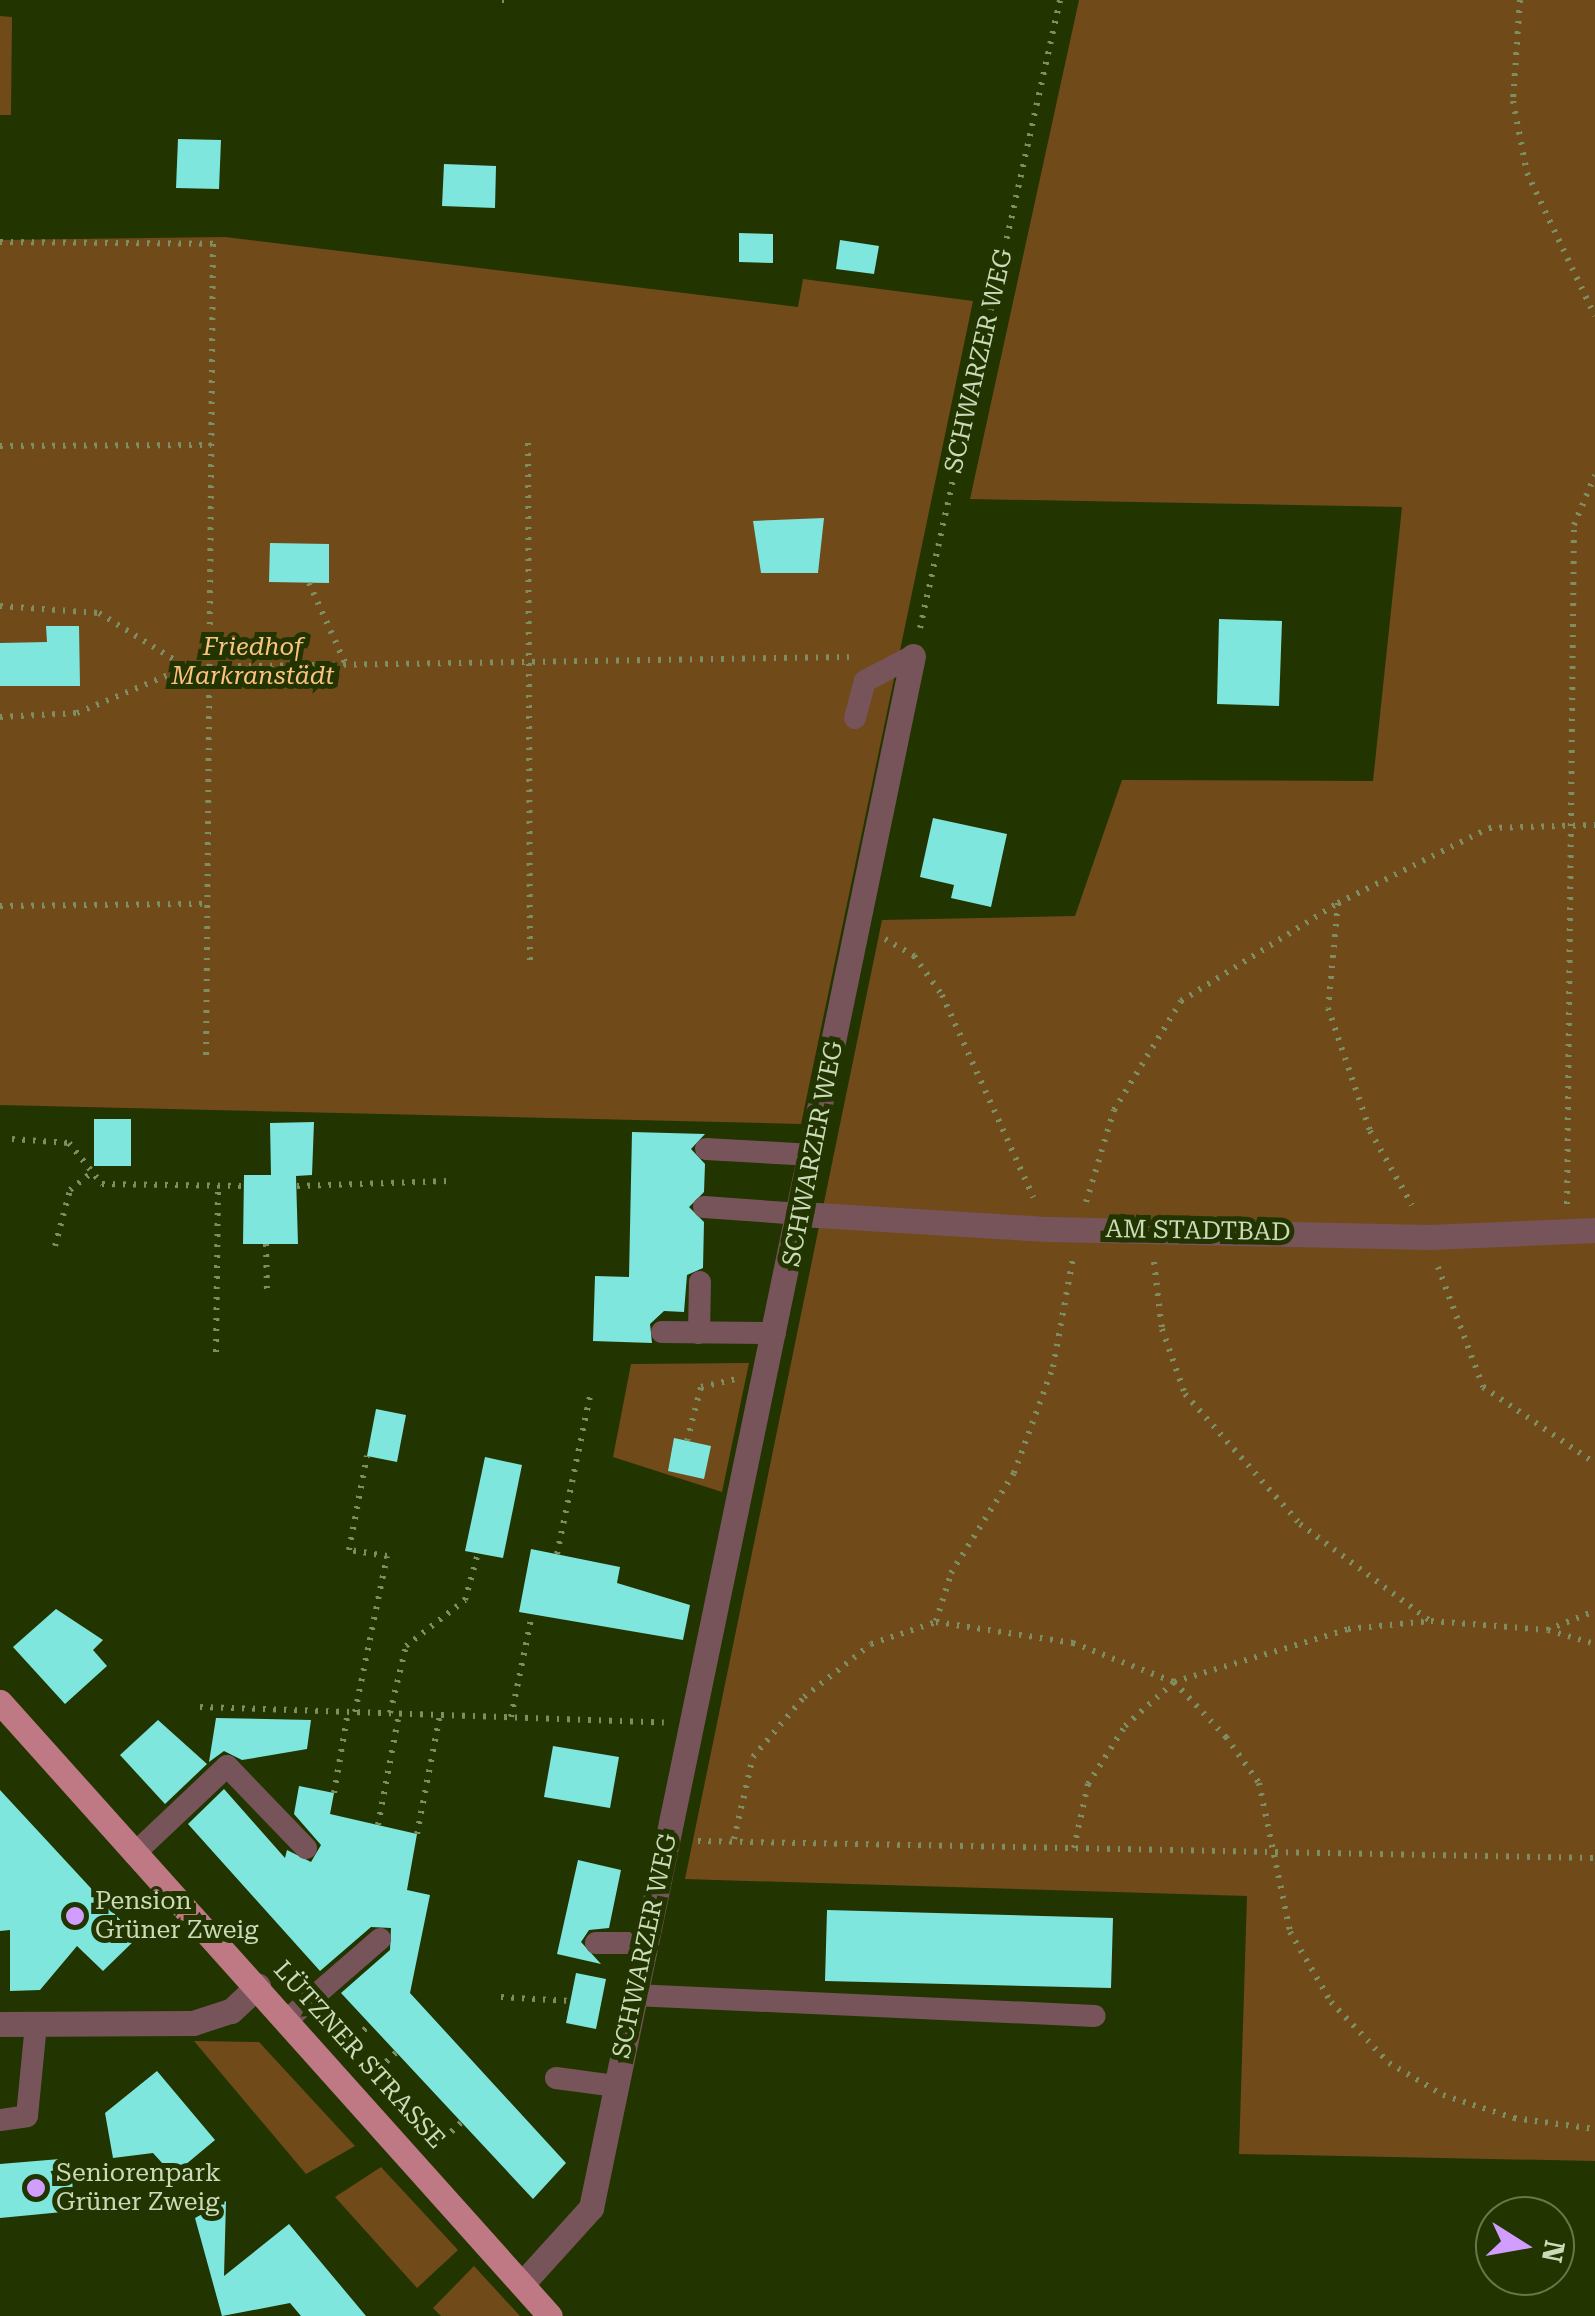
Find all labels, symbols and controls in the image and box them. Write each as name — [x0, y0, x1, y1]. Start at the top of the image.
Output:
street label: SCHWARZER WEG — [939, 246, 1019, 476]
park label: Friedhof Markranstädt — [171, 633, 335, 692]
street label: SCHWARZER WEG — [776, 1039, 850, 1269]
street label: AM STADTBAD — [1105, 1214, 1291, 1248]
street label: SCHWARZER WEG — [607, 1831, 683, 2061]
place label: Pension Grüner Zweig — [95, 1887, 259, 1946]
marker: Pension Grüner Zweig — [64, 1905, 86, 1927]
street label: LÜTZNER STRASSE — [267, 1955, 451, 2155]
place label: Seniorenpark Grüner Zweig — [56, 2159, 221, 2218]
marker: Seniorenpark Grüner Zweig — [25, 2177, 47, 2199]
north arrow — [1475, 2196, 1575, 2296]
text: N — [1535, 2238, 1571, 2265]

